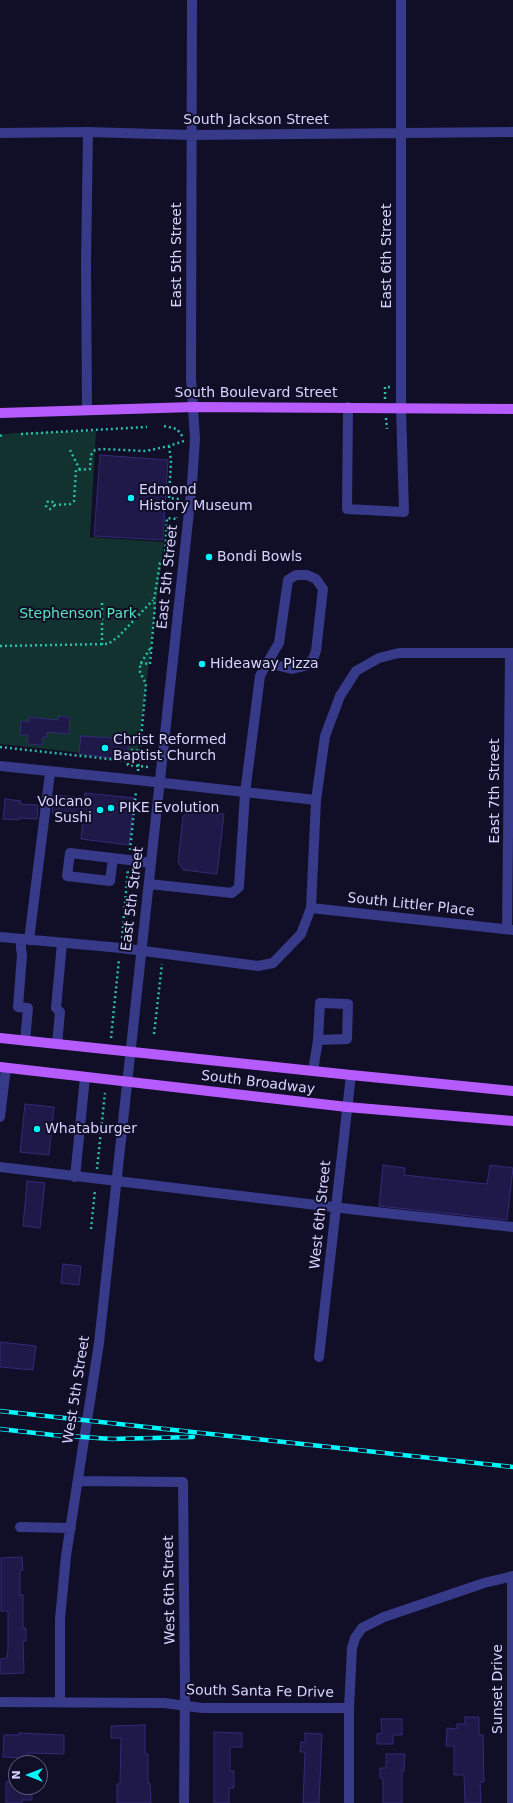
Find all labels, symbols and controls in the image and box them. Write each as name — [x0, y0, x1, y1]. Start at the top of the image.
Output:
street label: South Jackson Street — [183, 112, 329, 128]
street label: East 5th Street — [169, 203, 185, 307]
street label: East 6th Street — [379, 204, 395, 308]
street label: South Boulevard Street — [175, 385, 337, 401]
place label: Edmond History Museum — [139, 482, 253, 514]
marker: Edmond History Museum — [126, 493, 136, 503]
street label: East 5th Street — [154, 524, 182, 630]
place label: Bondi Bowls — [217, 549, 302, 565]
marker: Bondi Bowls — [204, 552, 214, 562]
park label: Stephenson Park — [19, 606, 137, 622]
place label: Hideaway Pizza — [210, 656, 319, 672]
marker: Hideaway Pizza — [197, 659, 207, 669]
place label: Christ Reformed Baptist Church — [113, 732, 226, 764]
street label: East 7th Street — [487, 739, 503, 843]
marker: Christ Reformed Baptist Church — [100, 743, 110, 753]
place label: Volcano Sushi — [37, 794, 92, 826]
place label: PIKE Evolution — [119, 800, 219, 816]
marker: PIKE Evolution — [106, 803, 116, 813]
marker: Volcano Sushi — [95, 805, 105, 815]
street label: East 5th Street — [118, 846, 148, 952]
street label: South Littler Place — [347, 890, 475, 920]
street label: South Broadway — [200, 1068, 316, 1098]
place label: Whataburger — [45, 1121, 137, 1137]
marker: Whataburger — [32, 1124, 42, 1134]
street label: West 6th Street — [307, 1160, 335, 1270]
street label: West 5th Street — [60, 1335, 94, 1445]
street label: West 6th Street — [161, 1535, 179, 1645]
street label: Sunset Drive — [490, 1644, 506, 1734]
street label: South Santa Fe Drive — [186, 1682, 334, 1702]
north arrow — [8, 1755, 48, 1795]
text: N — [10, 1770, 23, 1780]

